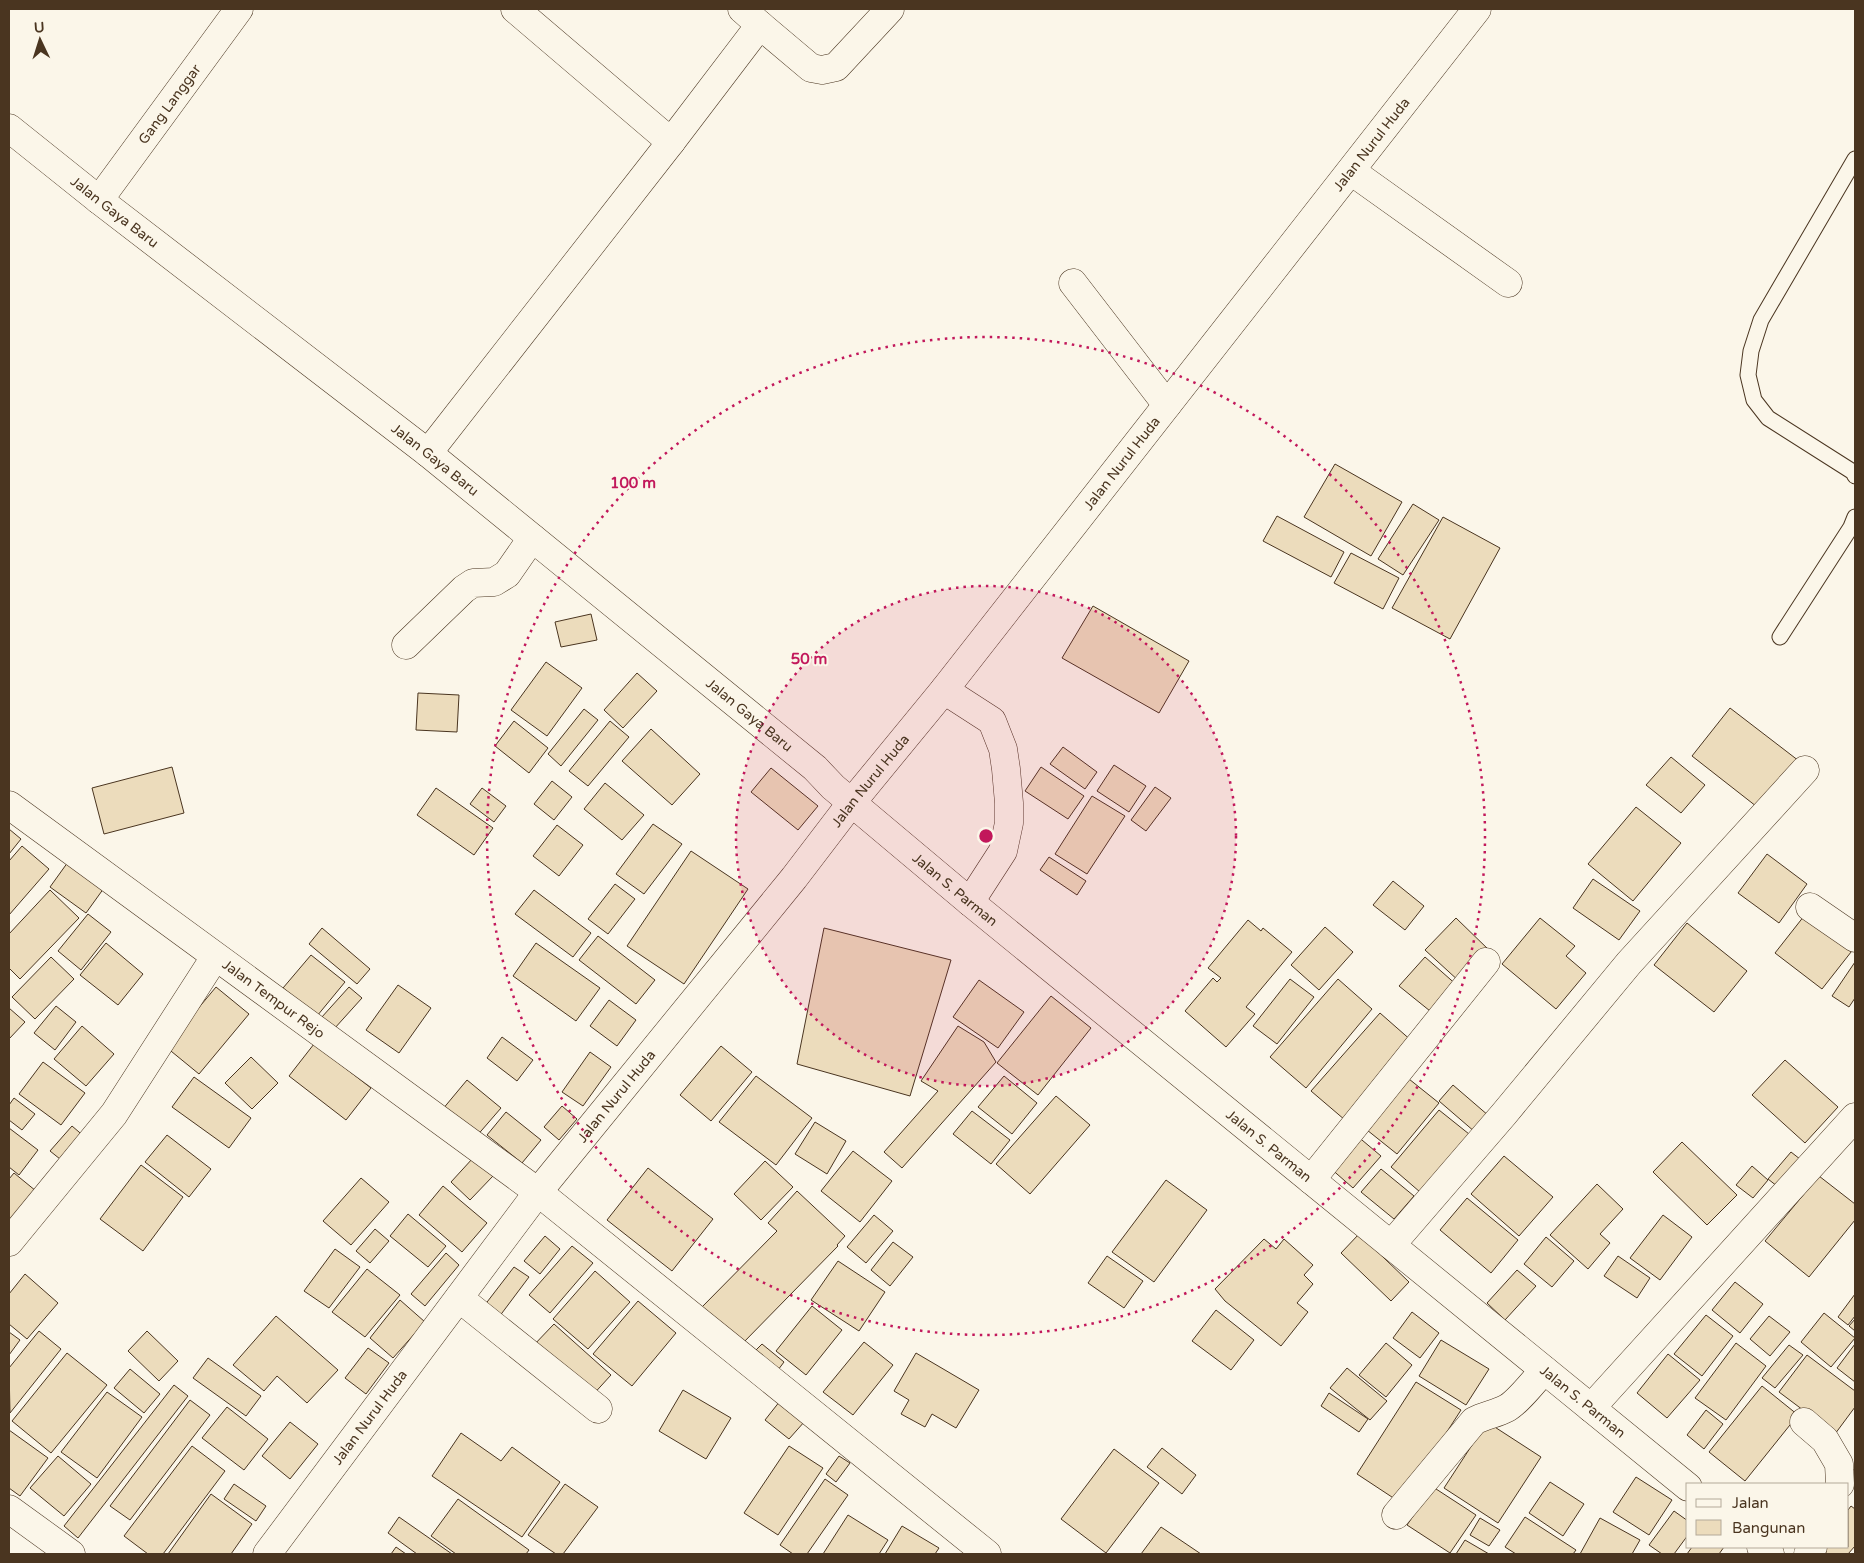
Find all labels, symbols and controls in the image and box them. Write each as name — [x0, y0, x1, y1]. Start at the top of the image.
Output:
north arrow — [15, 15, 65, 65]
text: U — [33, 19, 45, 36]
street label: Gang Langgar — [135, 61, 205, 148]
street label: Jalan Nurul Huda — [1330, 94, 1413, 195]
street label: Jalan Gaya Baru — [67, 173, 162, 252]
street label: Jalan Nurul Huda — [1080, 413, 1164, 514]
street label: Jalan Gaya Baru — [388, 420, 482, 500]
text: 100 m — [610, 474, 656, 492]
text: 50 m — [791, 650, 827, 668]
street label: Jalan Gaya Baru — [703, 675, 796, 755]
street label: Jalan Nurul Huda — [828, 731, 913, 831]
centre of rings — [977, 827, 995, 845]
street label: Jalan S. Parman — [909, 850, 1001, 930]
street label: Jalan Tempur Rejo — [219, 956, 328, 1042]
street label: Jalan Nurul Huda — [574, 1047, 659, 1146]
street label: Jalan S. Parman — [1222, 1106, 1315, 1186]
street label: Jalan S. Parman — [1536, 1362, 1629, 1442]
street label: Jalan Nurul Huda — [329, 1367, 411, 1468]
legend — [1686, 1483, 1849, 1548]
text: Jalan — [1732, 1494, 1769, 1512]
text: Bangunan — [1732, 1519, 1805, 1537]

